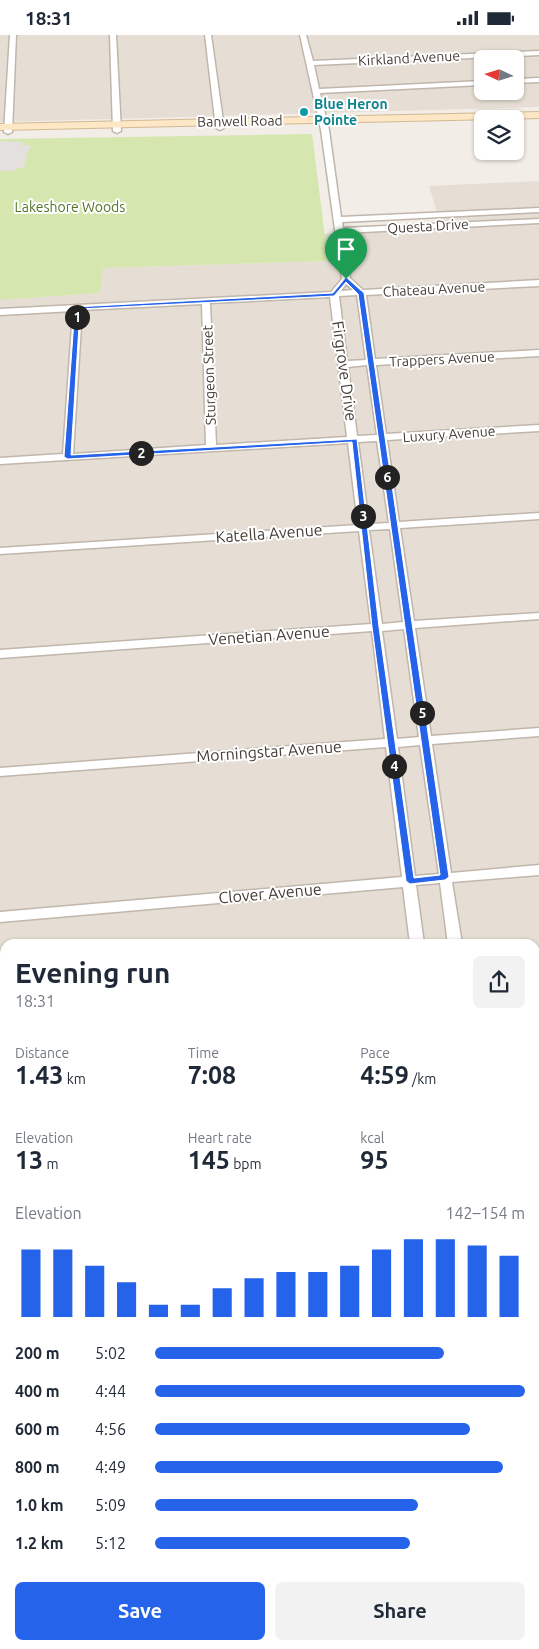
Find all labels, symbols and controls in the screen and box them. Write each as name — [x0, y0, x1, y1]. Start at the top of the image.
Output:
text: 18:31 — [25, 7, 73, 29]
street label: Kirkland Avenue — [358, 47, 460, 69]
north arrow — [474, 50, 524, 100]
map controls — [474, 50, 524, 160]
place label: Blue Heron Pointe — [314, 96, 388, 128]
marker: Blue Heron Pointe — [298, 106, 310, 118]
button: layers — [474, 110, 524, 160]
street label: Banwell Road — [197, 112, 283, 130]
park label: Lakeshore Woods — [15, 199, 125, 215]
street label: Questa Drive — [387, 216, 469, 236]
pin — [325, 228, 367, 279]
icon: arrive — [332, 235, 360, 263]
street label: Chateau Avenue — [382, 278, 486, 300]
pin: 1 — [64, 305, 90, 329]
text: 1 — [74, 309, 81, 325]
street label: Firgrove Drive — [329, 320, 361, 422]
street label: Sturgeon Street — [199, 324, 219, 425]
street label: Trappers Avenue — [389, 348, 495, 370]
street label: Luxury Avenue — [402, 423, 496, 445]
pin: 2 — [128, 441, 154, 465]
text: 2 — [138, 445, 145, 461]
pin: 6 — [374, 465, 400, 489]
text: 6 — [384, 469, 391, 485]
pin: 3 — [350, 503, 376, 529]
text: 3 — [360, 508, 367, 524]
street label: Katella Avenue — [215, 520, 323, 546]
street label: Venetian Avenue — [208, 622, 330, 648]
pin: 5 — [410, 701, 434, 725]
text: 5 — [419, 705, 426, 721]
street label: Morningstar Avenue — [196, 737, 342, 765]
pin: 4 — [382, 753, 406, 779]
text: 4 — [391, 758, 398, 774]
street label: Clover Avenue — [218, 880, 322, 906]
button: share — [473, 956, 525, 1008]
text: Evening run — [15, 957, 170, 988]
text: 18:31 — [15, 992, 55, 1010]
text: Distance — [15, 1045, 69, 1061]
text: Time — [188, 1045, 219, 1061]
text: Pace — [360, 1045, 390, 1061]
text: 1.43 — [15, 1061, 63, 1089]
text: 7:08 — [188, 1061, 236, 1089]
text: 4:59 — [360, 1061, 409, 1089]
text: km — [63, 1071, 86, 1087]
text: /km — [409, 1071, 436, 1087]
text: Elevation — [15, 1130, 73, 1146]
text: Heart rate — [188, 1130, 252, 1146]
text: kcal — [360, 1130, 385, 1146]
text: 13 — [15, 1146, 43, 1174]
text: 145 — [188, 1146, 230, 1174]
text: 95 — [360, 1146, 389, 1174]
text: m — [43, 1156, 59, 1172]
text: bpm — [230, 1156, 262, 1172]
text: Elevation — [15, 1204, 82, 1222]
text: 142–154 m — [445, 1204, 525, 1222]
text: 200 m — [15, 1344, 60, 1362]
text: 5:02 — [95, 1344, 126, 1362]
text: 400 m — [15, 1382, 60, 1400]
text: 4:44 — [95, 1382, 126, 1400]
text: 600 m — [15, 1420, 60, 1438]
text: 4:56 — [95, 1420, 126, 1438]
text: 800 m — [15, 1458, 60, 1476]
text: 4:49 — [95, 1458, 126, 1476]
text: 1.0 km — [15, 1496, 64, 1514]
text: 5:09 — [95, 1496, 126, 1514]
text: 1.2 km — [15, 1534, 64, 1552]
text: 5:12 — [95, 1534, 126, 1552]
button: Save — [15, 1582, 265, 1640]
button: Share — [275, 1582, 525, 1640]

